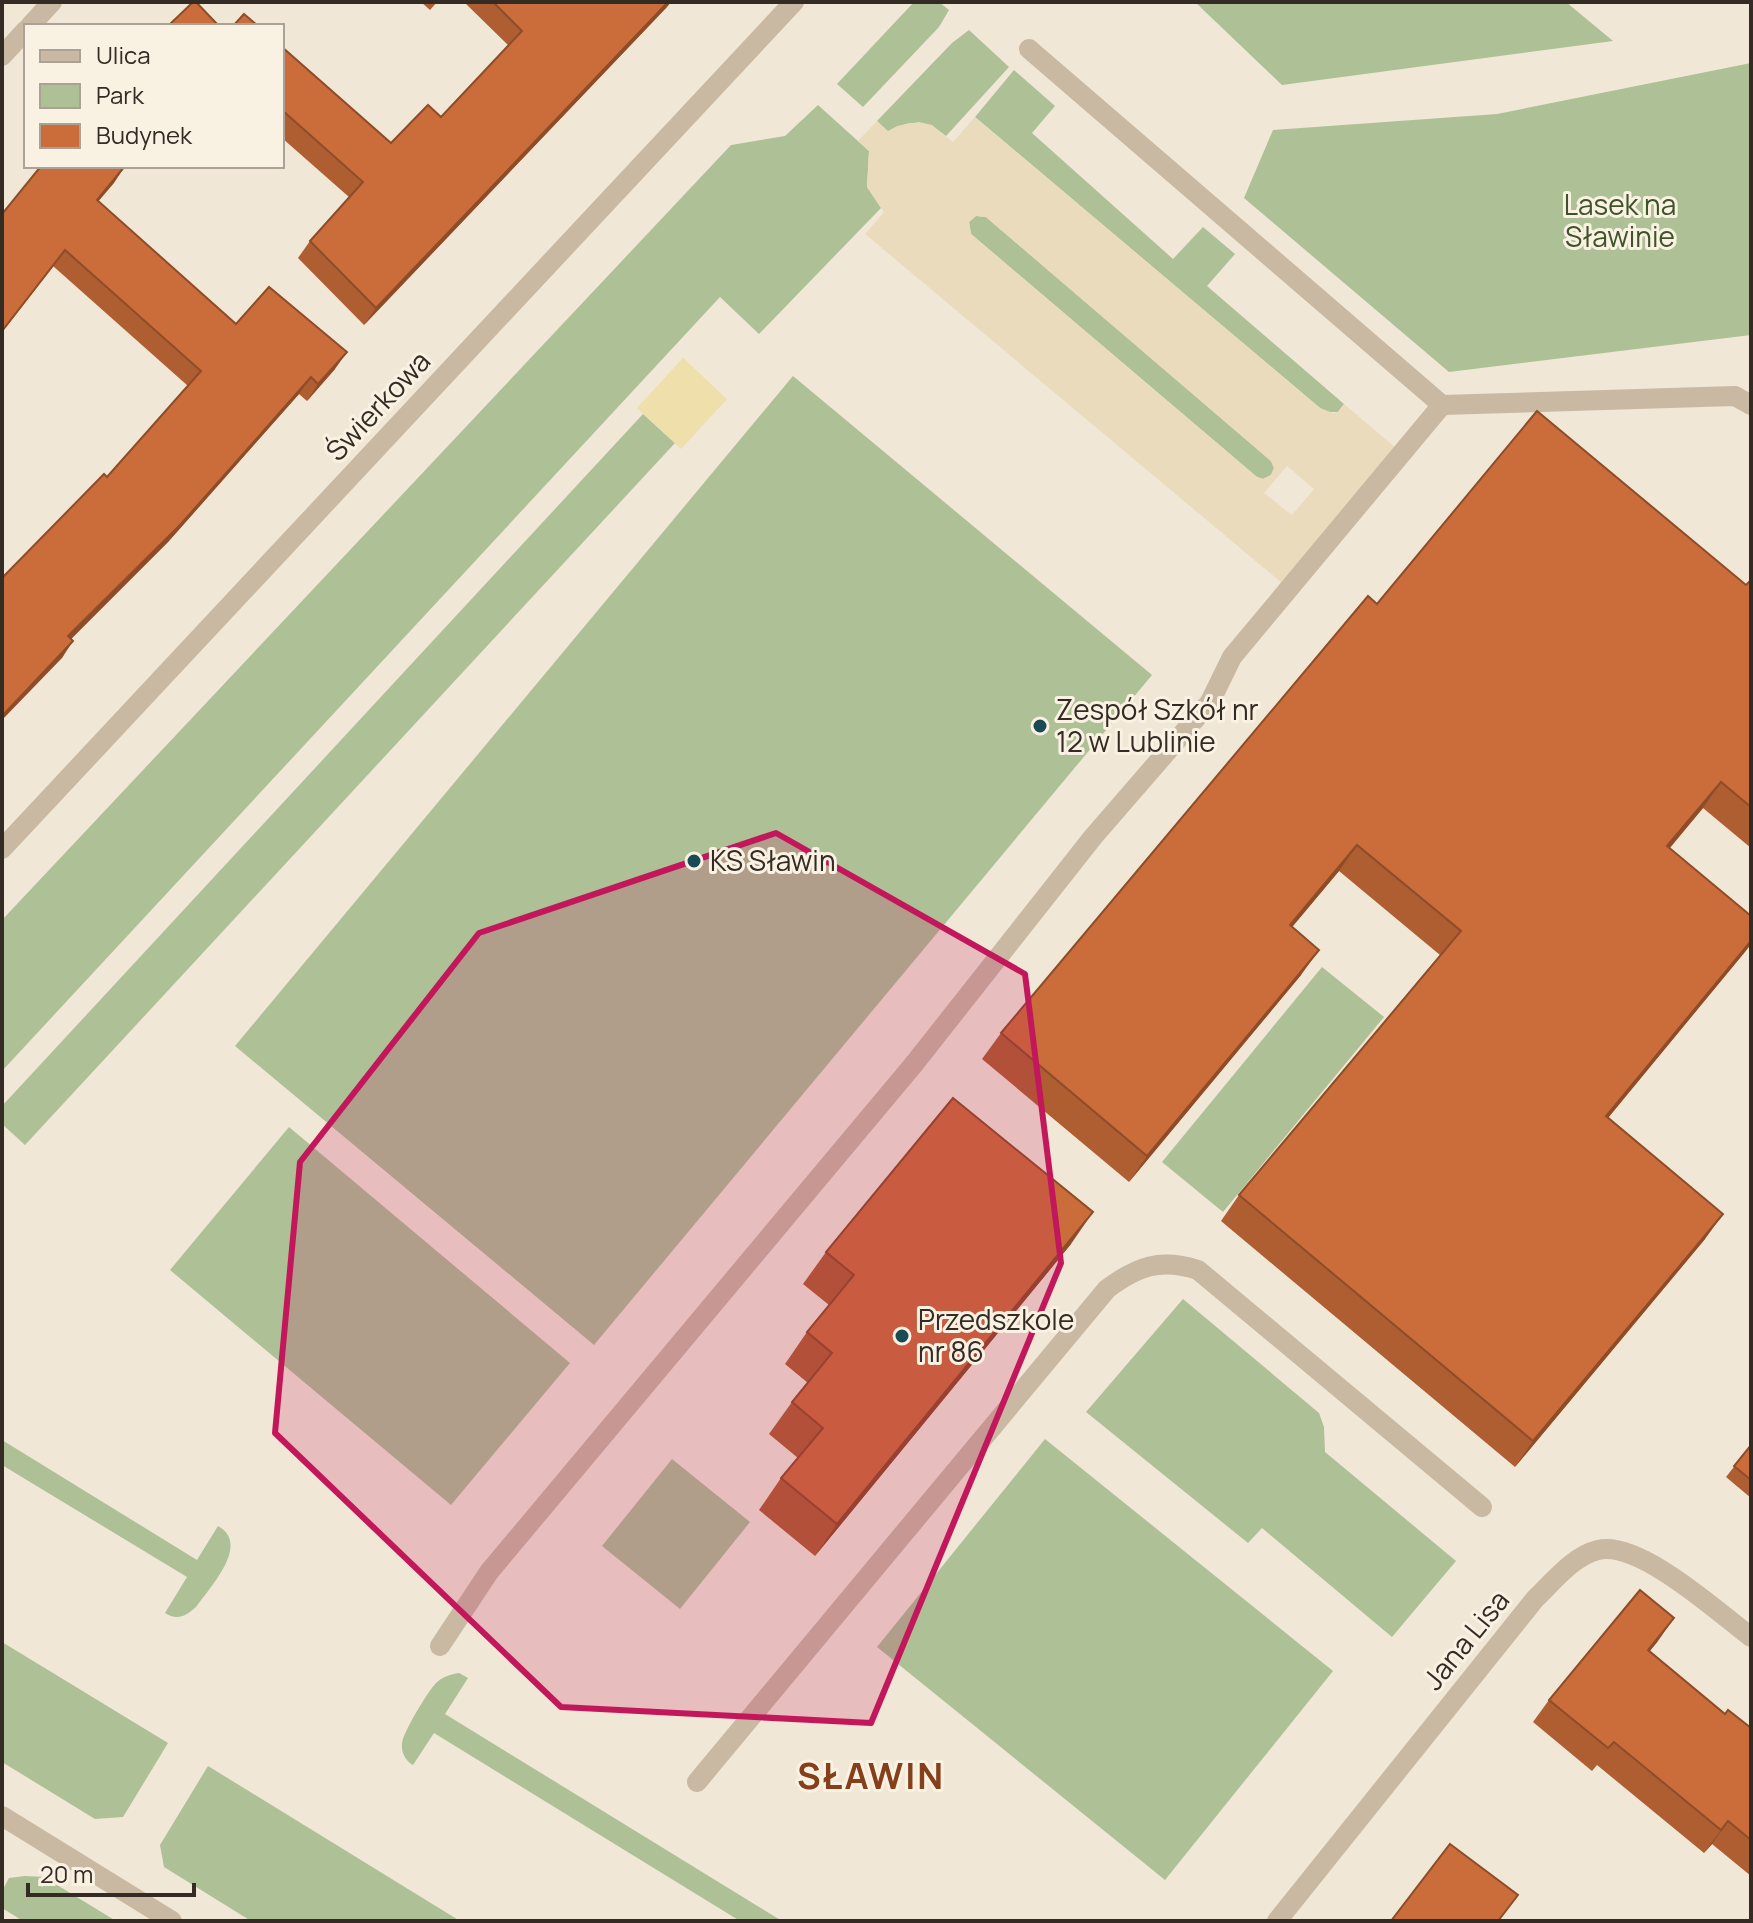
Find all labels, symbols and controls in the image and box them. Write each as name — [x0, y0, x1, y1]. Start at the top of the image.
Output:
legend — [24, 24, 284, 168]
text: Ulica — [96, 38, 151, 71]
text: Park — [96, 78, 145, 111]
text: Budynek — [96, 118, 193, 151]
park label: Lasek na Sławinie — [1564, 185, 1676, 255]
street label: Świerkowa — [316, 342, 438, 469]
place label: Zespół Szkół nr 12 w Lublinie — [1056, 690, 1259, 760]
marker: Zespół Szkół nr 12 w Lublinie — [1031, 717, 1049, 735]
place label: KS Sławin — [710, 841, 836, 879]
marker: KS Sławin — [685, 852, 703, 870]
place label: Przedszkole nr 86 — [918, 1300, 1074, 1370]
marker: Przedszkole nr 86 — [893, 1327, 911, 1345]
street label: Jana Lisa — [1414, 1582, 1517, 1697]
district label: SŁAWIN — [797, 1751, 945, 1800]
scale bar — [28, 1847, 194, 1897]
text: 20 m — [40, 1857, 93, 1890]

